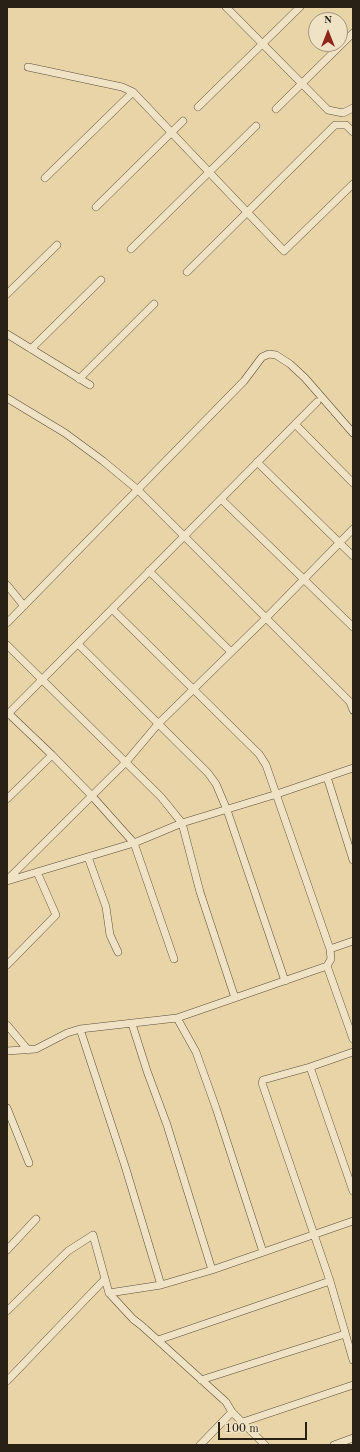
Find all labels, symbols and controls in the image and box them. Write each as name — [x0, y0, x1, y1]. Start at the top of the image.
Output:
north arrow — [308, 12, 348, 52]
text: N — [324, 15, 332, 26]
scale bar — [220, 1414, 309, 1440]
text: 100 m — [225, 1423, 259, 1435]

